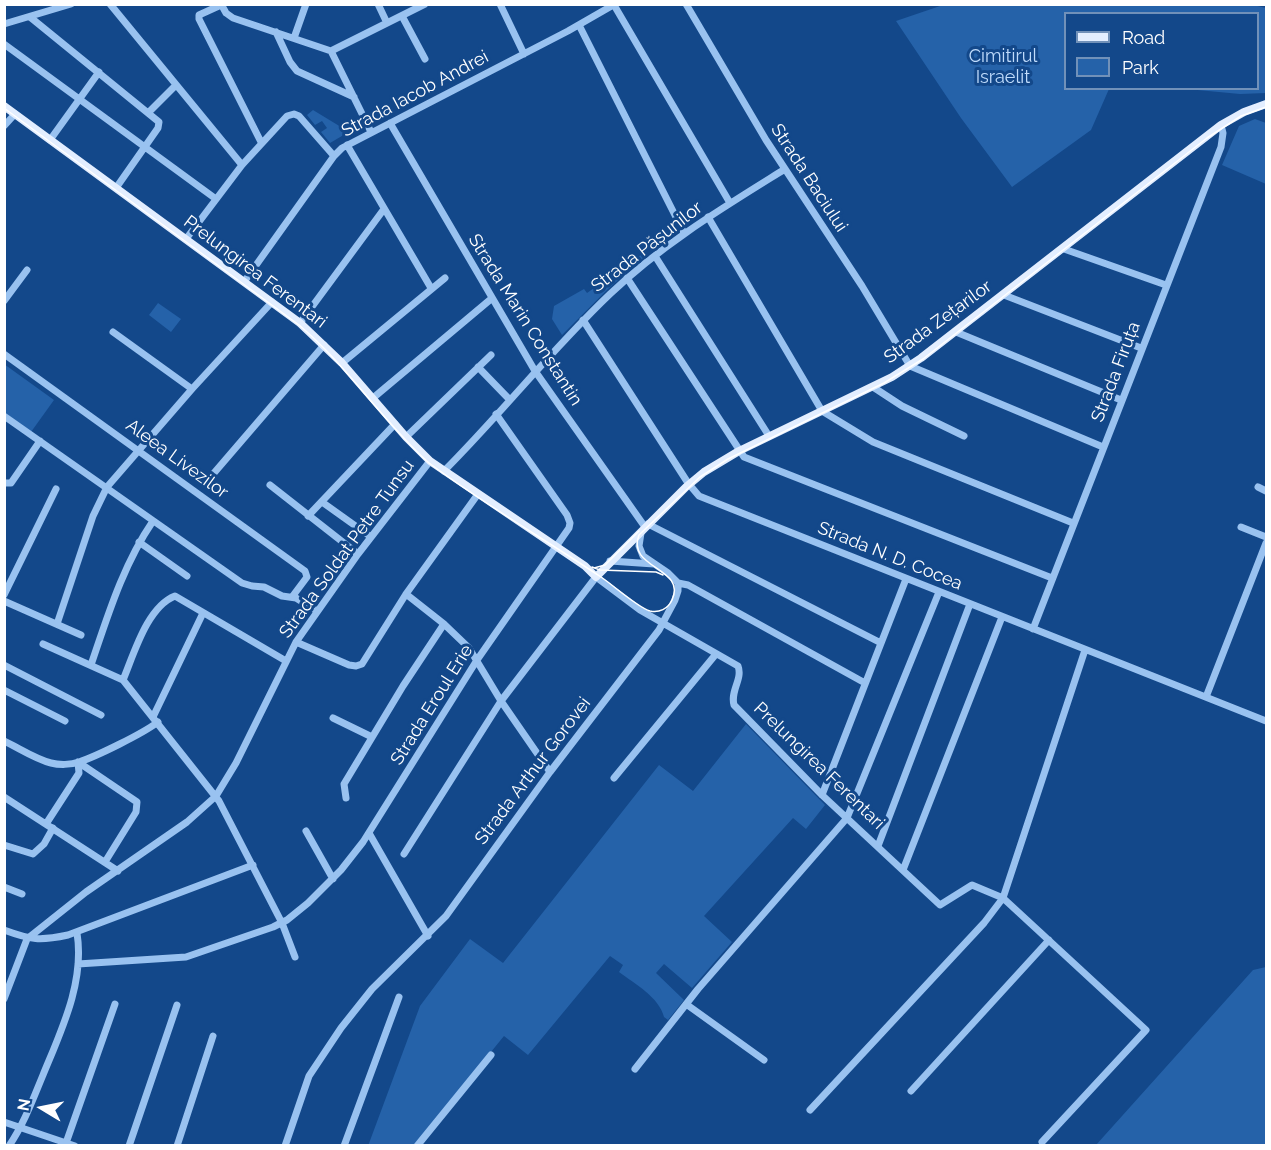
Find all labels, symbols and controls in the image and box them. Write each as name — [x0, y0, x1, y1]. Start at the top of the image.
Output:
legend — [1064, 12, 1259, 90]
text: Road — [1122, 27, 1165, 48]
street label: Strada Iacob Andrei — [338, 46, 492, 142]
park label: Cimitirul Israelit — [969, 46, 1037, 88]
text: Park — [1122, 57, 1159, 78]
street label: Strada Baciului — [766, 120, 852, 236]
street label: Strada Pășunilor — [587, 197, 707, 297]
street label: Prelungirea Ferentari — [179, 211, 331, 333]
street label: Strada Marin Constantin — [463, 230, 587, 410]
street label: Strada Zețarilor — [880, 276, 996, 368]
street label: Strada Firuța — [1087, 319, 1145, 425]
street label: Aleea Livezilor — [122, 415, 232, 503]
street label: Strada Soldat Petre Tunsu — [275, 456, 419, 642]
street label: Strada N. D. Cocea — [814, 517, 966, 595]
street label: Strada Eroul Erie — [386, 641, 478, 769]
street label: Strada Arthur Gorovei — [471, 693, 595, 849]
street label: Prelungirea Ferentari — [749, 698, 889, 834]
north arrow — [12, 1078, 72, 1138]
text: N — [13, 1097, 34, 1112]

